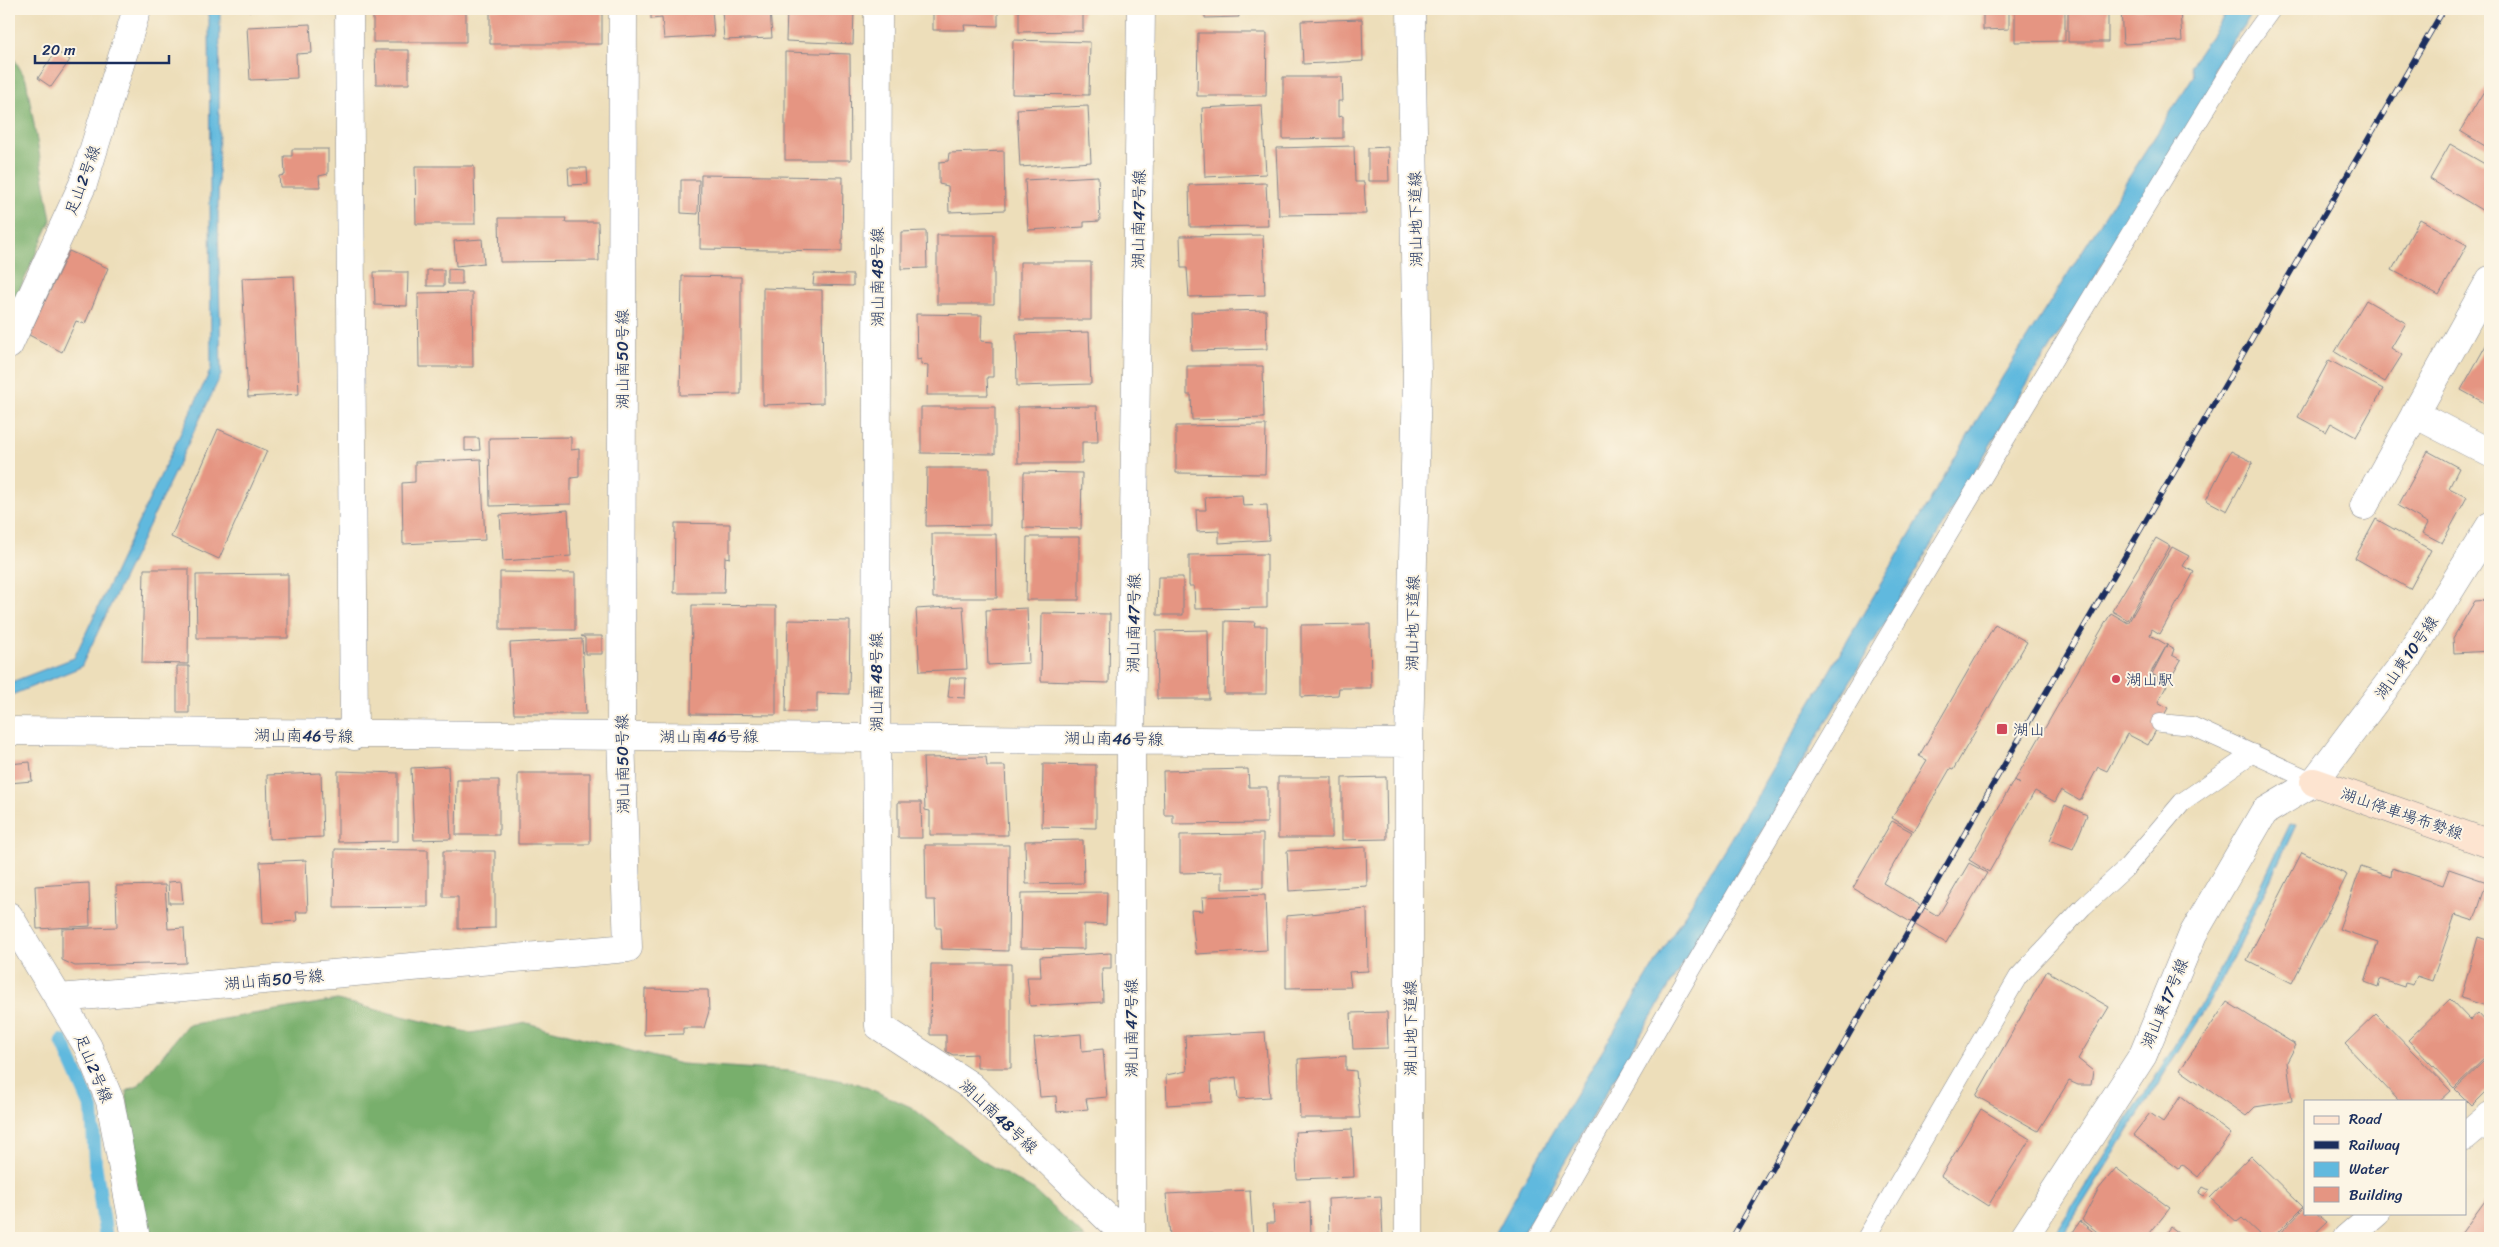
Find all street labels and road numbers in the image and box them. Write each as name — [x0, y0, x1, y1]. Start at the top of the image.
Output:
street label: 足山2号線 — [56, 141, 109, 220]
street label: 湖山南47号線 — [1123, 169, 1154, 269]
street label: 湖山地下道線 — [1400, 171, 1431, 267]
street label: 湖山南48号線 — [863, 227, 892, 327]
street label: 湖山南50号線 — [608, 309, 637, 409]
street label: 湖山南47号線 — [1118, 573, 1149, 673]
street label: 湖山地下道線 — [1397, 575, 1428, 671]
street label: 湖山東10号線 — [2367, 609, 2446, 705]
street label: 湖山南48号線 — [862, 632, 891, 732]
street label: 湖山南50号線 — [607, 714, 638, 814]
street label: 湖山南46号線 — [254, 720, 354, 751]
street label: 湖山南46号線 — [659, 722, 759, 751]
street label: 湖山南46号線 — [1064, 723, 1164, 754]
street label: 湖山停車場布勢線 — [2337, 779, 2467, 848]
street label: 湖山東17号線 — [2132, 953, 2197, 1053]
street label: 湖山南50号線 — [223, 961, 325, 998]
street label: 湖山南47号線 — [1117, 978, 1146, 1078]
street label: 湖山地下道線 — [1396, 980, 1425, 1076]
street label: 足山2号線 — [66, 1029, 121, 1108]
street label: 湖山南48号線 — [952, 1072, 1045, 1161]

